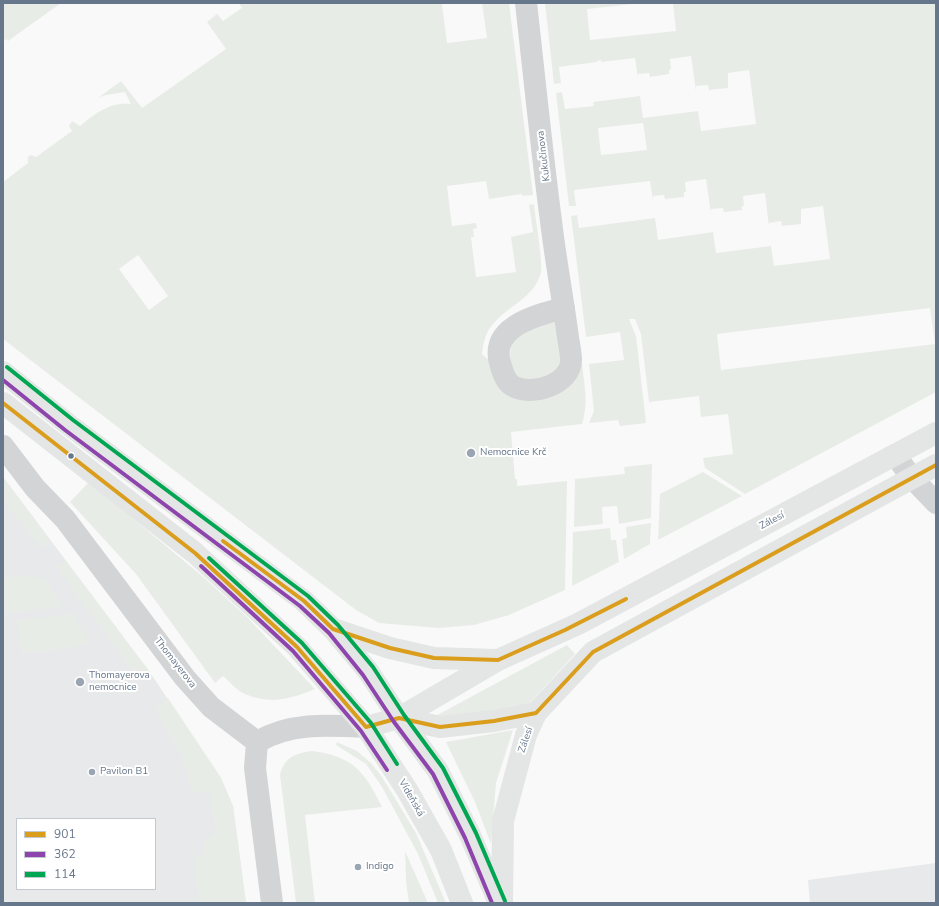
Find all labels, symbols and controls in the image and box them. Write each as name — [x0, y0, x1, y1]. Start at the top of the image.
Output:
street label: Kukučínova — [535, 130, 553, 182]
marker: Nemocnice Krč — [465, 447, 477, 459]
place label: Nemocnice Krč — [480, 447, 546, 459]
unlabelled marker — [66, 451, 76, 461]
street label: Zálesí — [758, 509, 786, 533]
street label: Thomayerova — [152, 635, 198, 691]
place label: Thomayerova nemocnice — [89, 670, 150, 694]
marker: Thomayerova nemocnice — [74, 676, 86, 688]
street label: Zálesí — [516, 726, 536, 754]
place label: Pavilon B1 — [100, 766, 148, 778]
marker: Pavilon B1 — [87, 767, 97, 777]
street label: Vídeňská — [396, 777, 426, 819]
legend — [16, 818, 156, 890]
text: 901 — [54, 826, 76, 842]
text: 362 — [54, 846, 76, 862]
place label: Indigo — [366, 861, 394, 873]
marker: Indigo — [353, 862, 363, 872]
text: 114 — [54, 866, 76, 882]

